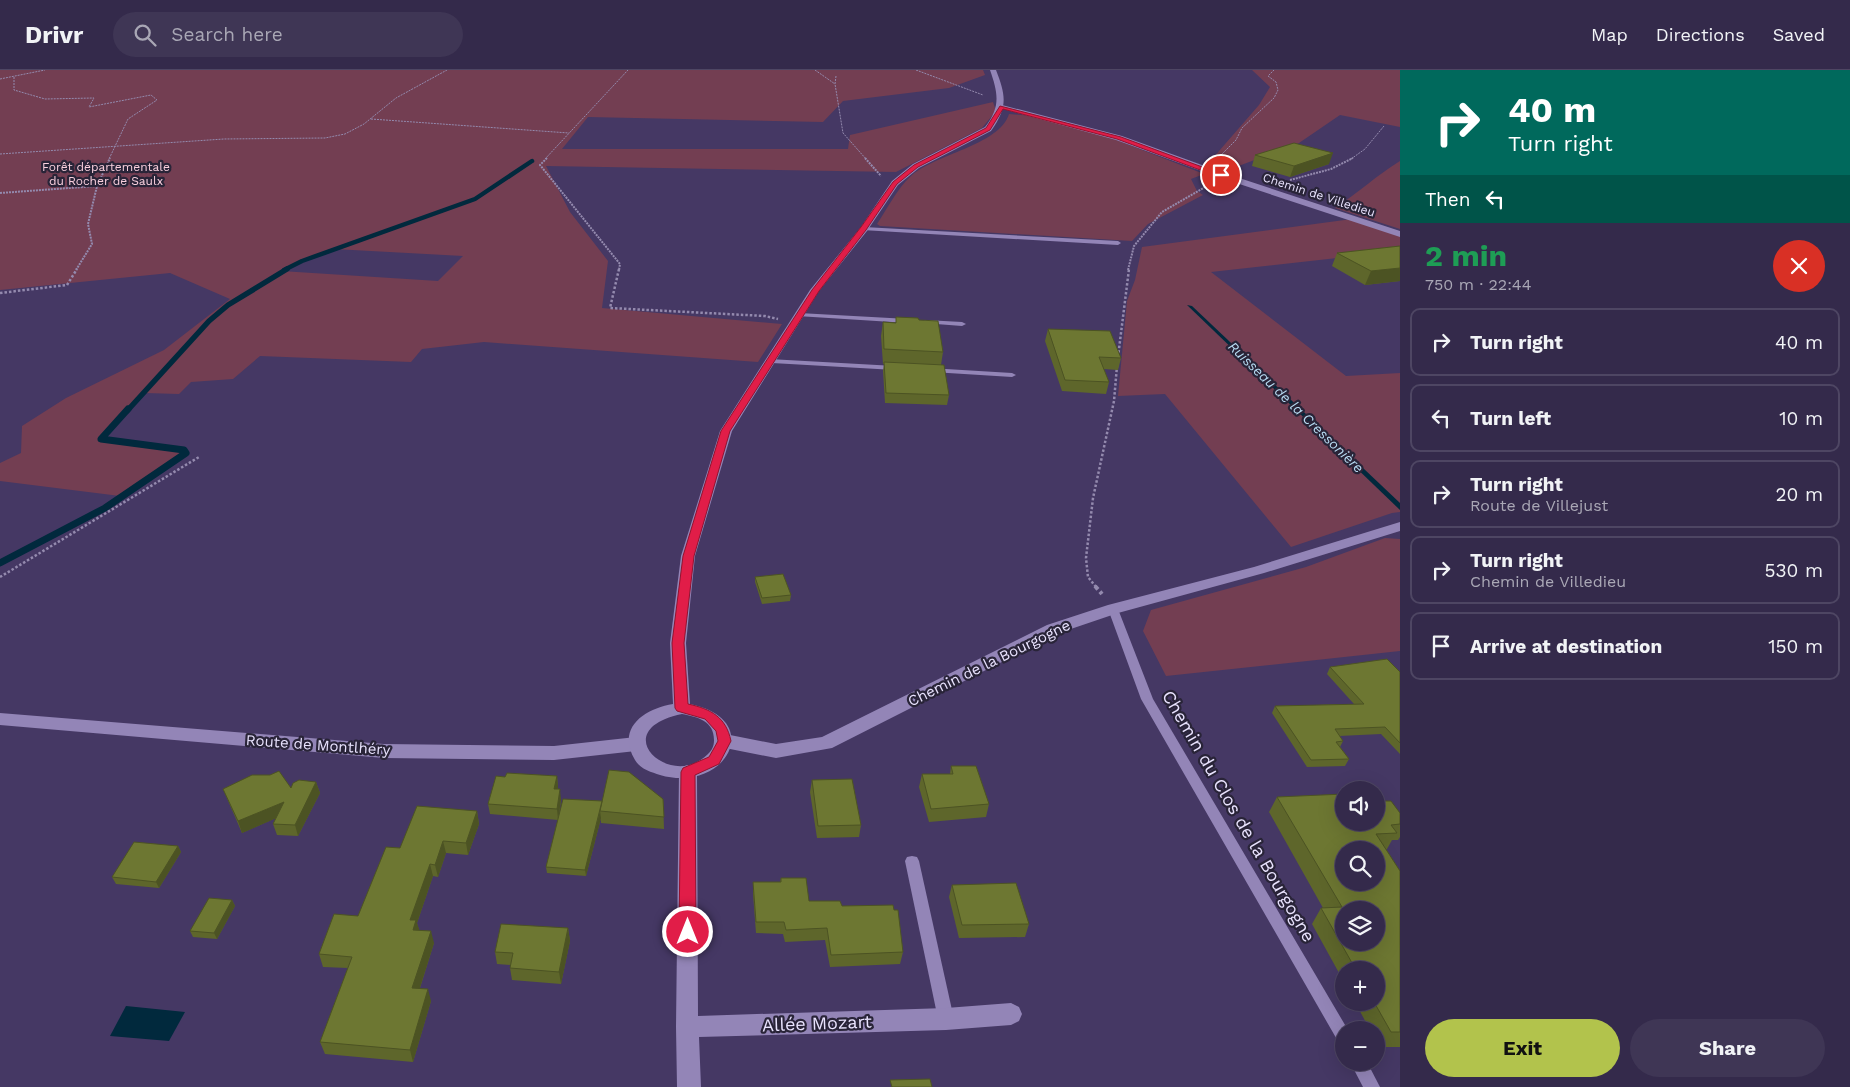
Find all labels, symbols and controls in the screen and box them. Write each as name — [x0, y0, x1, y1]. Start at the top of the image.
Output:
search box — [113, 12, 463, 57]
text: Drivr — [25, 21, 83, 49]
icon: search — [131, 21, 159, 49]
text: Search here — [171, 23, 283, 46]
text: Map — [1591, 24, 1628, 45]
text: Directions — [1656, 24, 1745, 45]
text: Saved — [1773, 24, 1825, 45]
text: 40 m — [1508, 89, 1596, 131]
icon: right — [1425, 90, 1490, 155]
text: Turn right — [1508, 131, 1613, 156]
pin — [1200, 154, 1242, 196]
park label: Forêt départementale du Rocher de Saulx — [42, 160, 170, 188]
icon: arrive — [1207, 161, 1235, 189]
street label: Chemin de Villedieu — [1261, 170, 1377, 220]
icon: left — [1481, 185, 1509, 213]
text: Then — [1425, 188, 1471, 211]
text: 2 min — [1425, 238, 1507, 273]
button: close — [1773, 240, 1825, 292]
text: 750 m · 22:44 — [1425, 275, 1531, 294]
icon: right — [1427, 328, 1455, 356]
text: Turn right — [1470, 331, 1563, 354]
text: 40 m — [1775, 331, 1823, 354]
water label: Ruisseau de la Cressonière — [1225, 338, 1367, 476]
icon: left — [1427, 404, 1455, 432]
text: Turn left — [1470, 407, 1551, 430]
text: 10 m — [1779, 407, 1823, 430]
text: Turn right — [1470, 473, 1563, 496]
icon: right — [1427, 480, 1455, 508]
text: 20 m — [1776, 483, 1823, 506]
text: Route de Villejust — [1470, 496, 1608, 515]
text: Turn right — [1470, 549, 1563, 572]
icon: right — [1427, 556, 1455, 584]
text: 530 m — [1764, 559, 1823, 582]
text: Chemin de Villedieu — [1470, 572, 1626, 591]
street label: Chemin de la Bourgogne — [905, 616, 1073, 710]
icon: arrive — [1427, 632, 1455, 660]
text: Arrive at destination — [1470, 635, 1662, 658]
text: 150 m — [1768, 635, 1823, 658]
street label: Chemin du Clos de la Bourgogne — [1158, 686, 1320, 946]
street label: Route de Montlhéry — [245, 731, 391, 759]
map controls — [1335, 781, 1385, 1071]
button: sound — [1335, 781, 1385, 831]
button: search — [1335, 841, 1385, 891]
button: layers — [1335, 901, 1385, 951]
position arrow — [661, 905, 713, 957]
button: + — [1335, 961, 1385, 1011]
street label: Allée Mozart — [762, 1011, 873, 1035]
button: Exit — [1425, 1019, 1620, 1077]
button: Share — [1630, 1019, 1825, 1077]
button: − — [1335, 1021, 1385, 1071]

